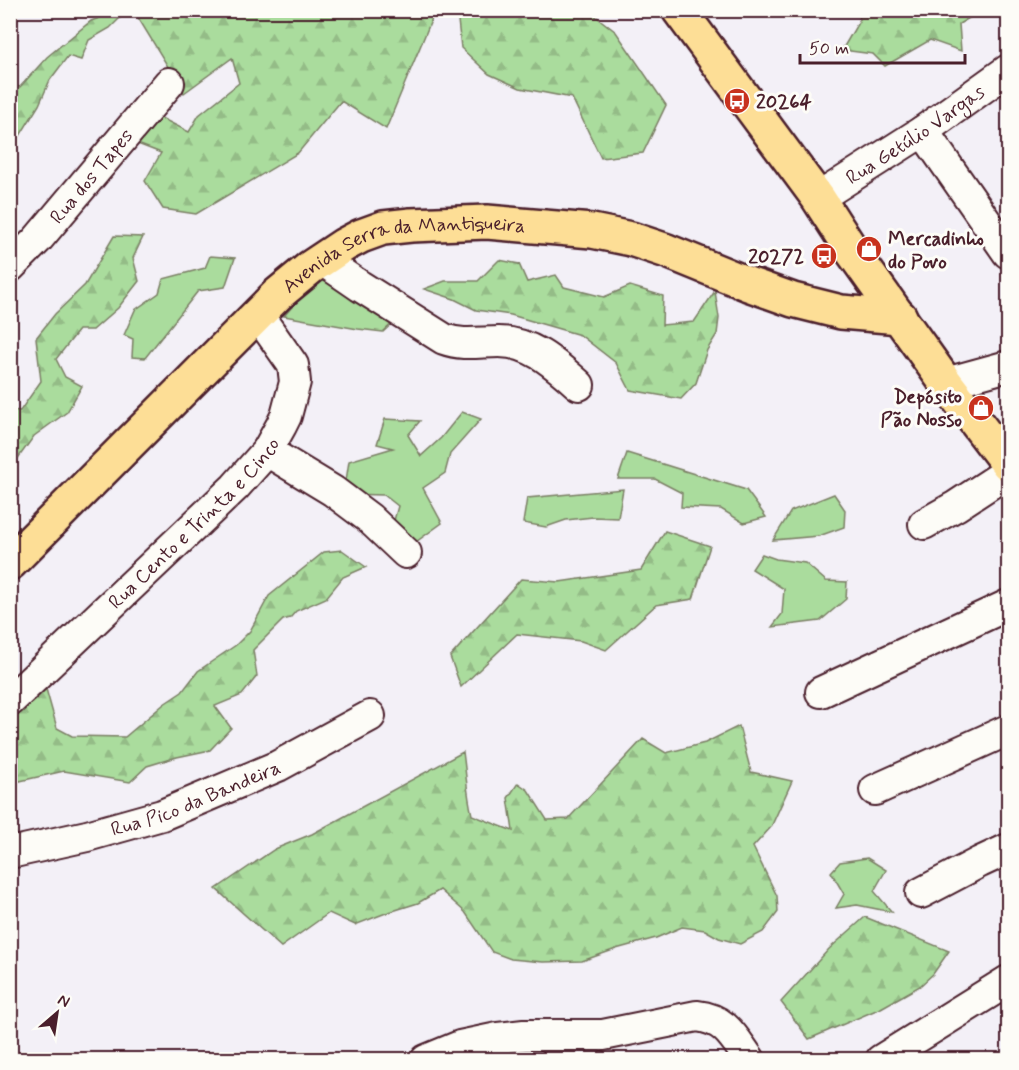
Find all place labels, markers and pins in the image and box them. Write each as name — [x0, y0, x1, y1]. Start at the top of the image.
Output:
bus stop icon: 20264 — [722, 86, 752, 116]
place label: 20264 — [756, 89, 812, 116]
place label: Mercadinho do Povo — [888, 226, 984, 276]
shop icon: Mercadinho do Povo — [854, 234, 884, 264]
bus stop icon: 20272 — [809, 241, 839, 271]
place label: 20272 — [748, 244, 804, 271]
place label: Depósito Pão Nosso — [880, 384, 962, 434]
shop icon: Depósito Pão Nosso — [966, 393, 996, 423]

